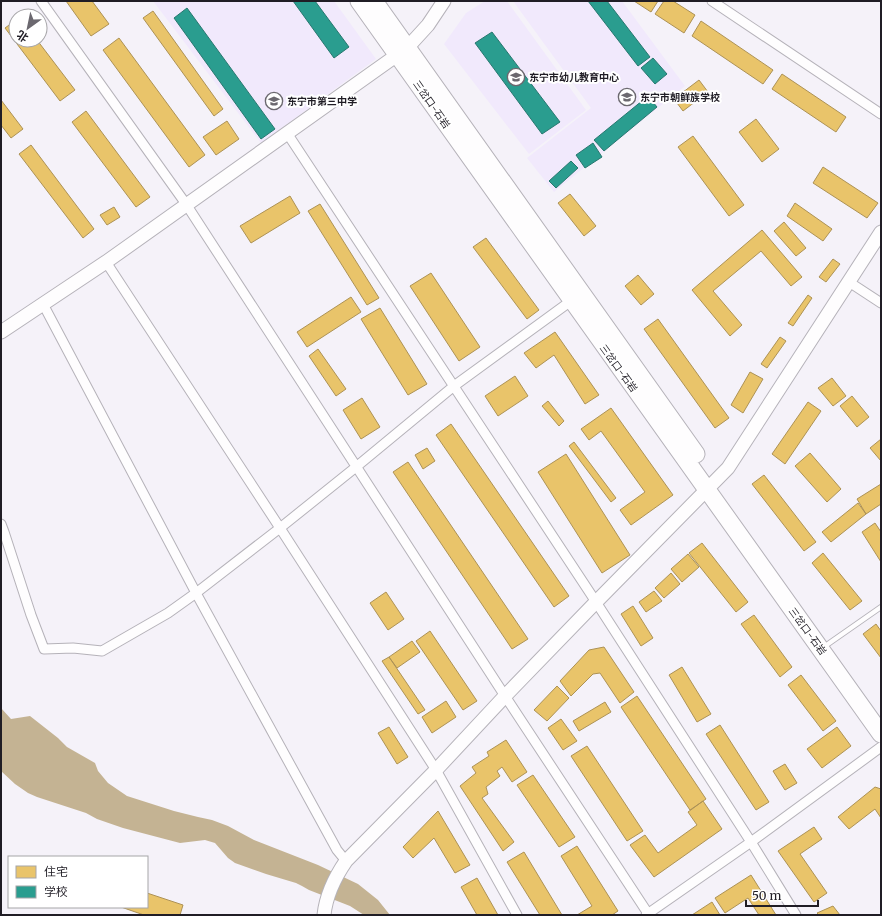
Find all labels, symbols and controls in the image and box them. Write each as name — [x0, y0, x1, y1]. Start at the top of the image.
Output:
north arrow — [8, 8, 48, 48]
text: 北 — [14, 28, 31, 45]
school or university icon: 东宁市幼儿教育中心 — [506, 67, 526, 87]
place label: 东宁市幼儿教育中心 — [529, 71, 619, 84]
street label: 三岔口-石岩 — [410, 78, 453, 131]
school or university icon: 东宁市朝鲜族学校 — [617, 87, 637, 107]
school or university icon: 东宁市第三中学 — [264, 91, 284, 111]
place label: 东宁市朝鲜族学校 — [640, 91, 720, 104]
place label: 东宁市第三中学 — [287, 95, 357, 108]
street label: 三岔口-石岩 — [597, 342, 640, 395]
street label: 三岔口-石岩 — [786, 605, 829, 658]
legend — [8, 856, 148, 908]
text: 住宅 — [44, 864, 68, 879]
scale bar — [746, 882, 818, 908]
text: 学校 — [44, 884, 68, 899]
text: 50 m — [752, 888, 781, 903]

